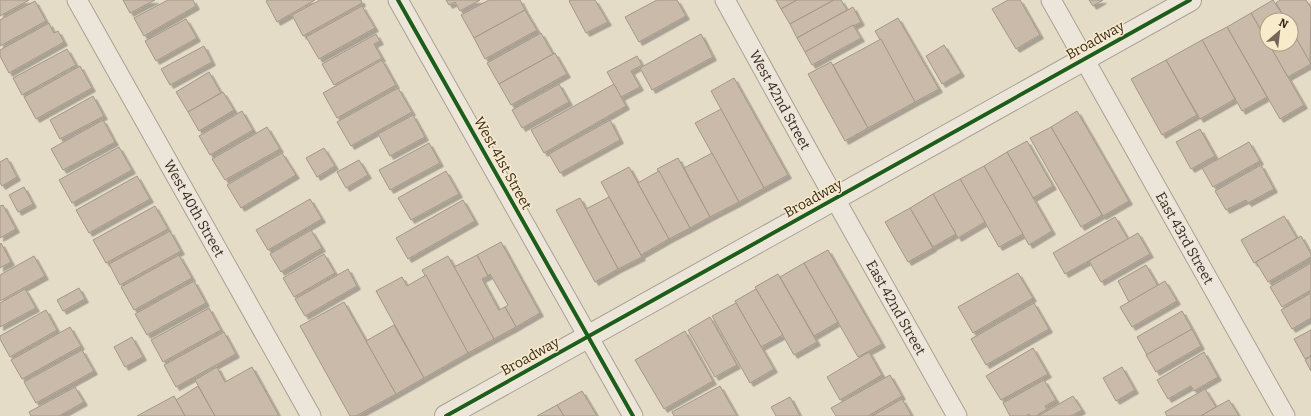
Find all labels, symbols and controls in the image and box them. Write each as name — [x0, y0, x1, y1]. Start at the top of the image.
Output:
north arrow — [1259, 12, 1299, 52]
text: N — [1277, 16, 1291, 32]
street label: Broadway — [1063, 17, 1128, 63]
street label: West 42nd Street — [745, 47, 814, 153]
street label: West 41st Street — [470, 114, 535, 213]
street label: West 40th Street — [160, 157, 228, 260]
street label: Broadway — [781, 175, 846, 221]
street label: East 43rd Street — [1152, 189, 1217, 287]
street label: East 42nd Street — [862, 257, 929, 358]
street label: Broadway — [498, 333, 563, 379]

